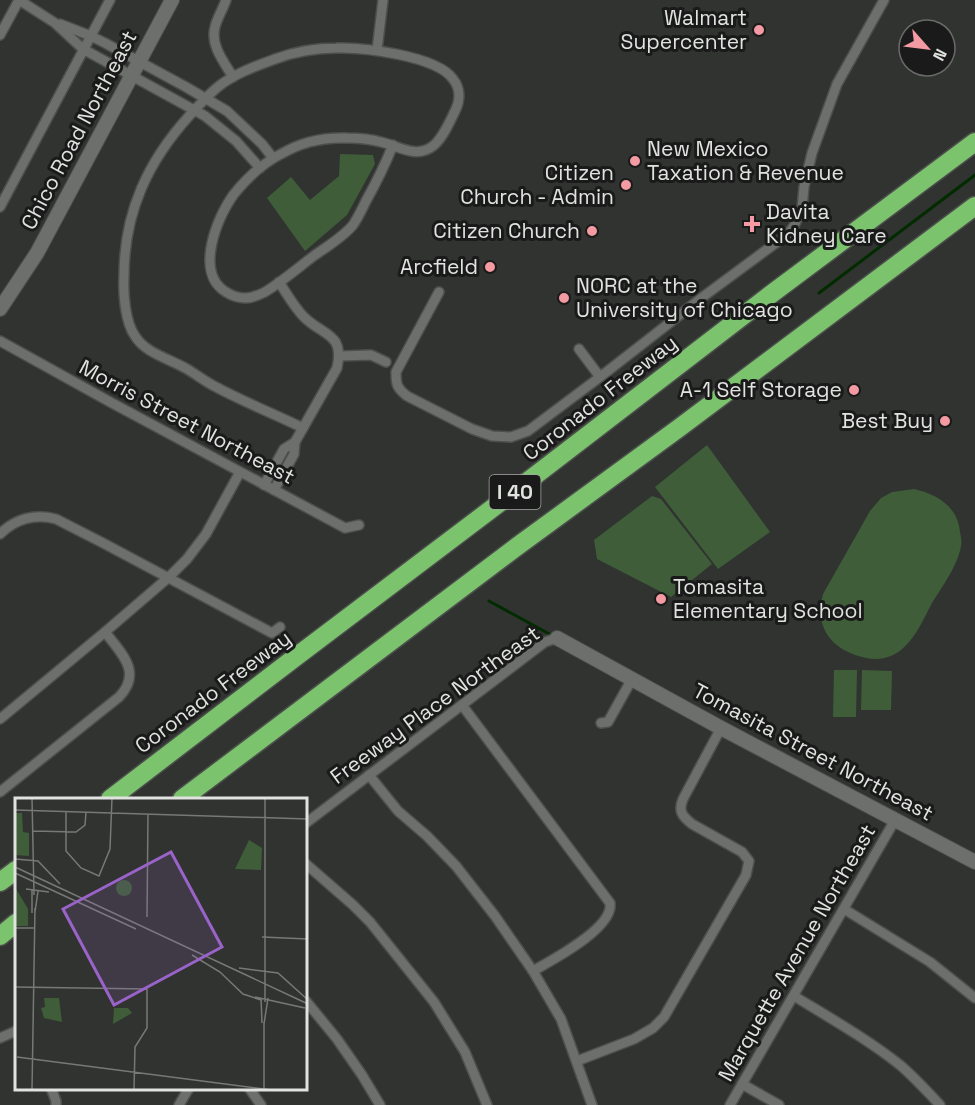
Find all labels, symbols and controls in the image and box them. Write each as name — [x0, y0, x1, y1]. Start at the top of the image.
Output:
place label: Walmart Supercenter — [621, 4, 747, 55]
north arrow — [897, 18, 957, 78]
marker: Walmart Supercenter — [752, 23, 766, 37]
street label: Chico Road Northeast — [15, 26, 143, 234]
text: N — [928, 45, 952, 64]
place label: New Mexico Taxation & Revenue — [647, 135, 844, 186]
marker: New Mexico Taxation & Revenue — [628, 154, 642, 168]
place label: Citizen Church - Admin — [460, 159, 614, 210]
marker: Citizen Church - Admin — [619, 178, 633, 192]
place label: Davita Kidney Care — [766, 198, 887, 249]
marker: Davita Kidney Care — [743, 215, 761, 233]
place label: Citizen Church — [433, 217, 580, 244]
marker: Citizen Church — [585, 224, 599, 238]
place label: Arcfield — [400, 253, 478, 280]
marker: Arcfield — [483, 260, 497, 274]
place label: NORC at the University of Chicago — [576, 272, 793, 323]
marker: NORC at the University of Chicago — [557, 291, 571, 305]
street label: Coronado Freeway — [517, 329, 682, 466]
street label: Morris Street Northeast — [75, 353, 300, 490]
place label: A-1 Self Storage — [680, 376, 842, 403]
marker: A-1 Self Storage — [847, 383, 861, 397]
place label: Best Buy — [841, 407, 933, 434]
marker: Best Buy — [938, 414, 952, 428]
road number: I 40 — [490, 475, 540, 509]
place label: Tomasita Elementary School — [673, 573, 863, 624]
marker: Tomasita Elementary School — [654, 592, 668, 606]
street label: Freeway Place Northeast — [325, 619, 545, 790]
street label: Coronado Freeway — [129, 624, 296, 759]
street label: Tomasita Street Northeast — [688, 677, 938, 826]
inset map — [15, 798, 308, 1090]
street label: Marquette Avenue Northeast — [712, 819, 881, 1086]

